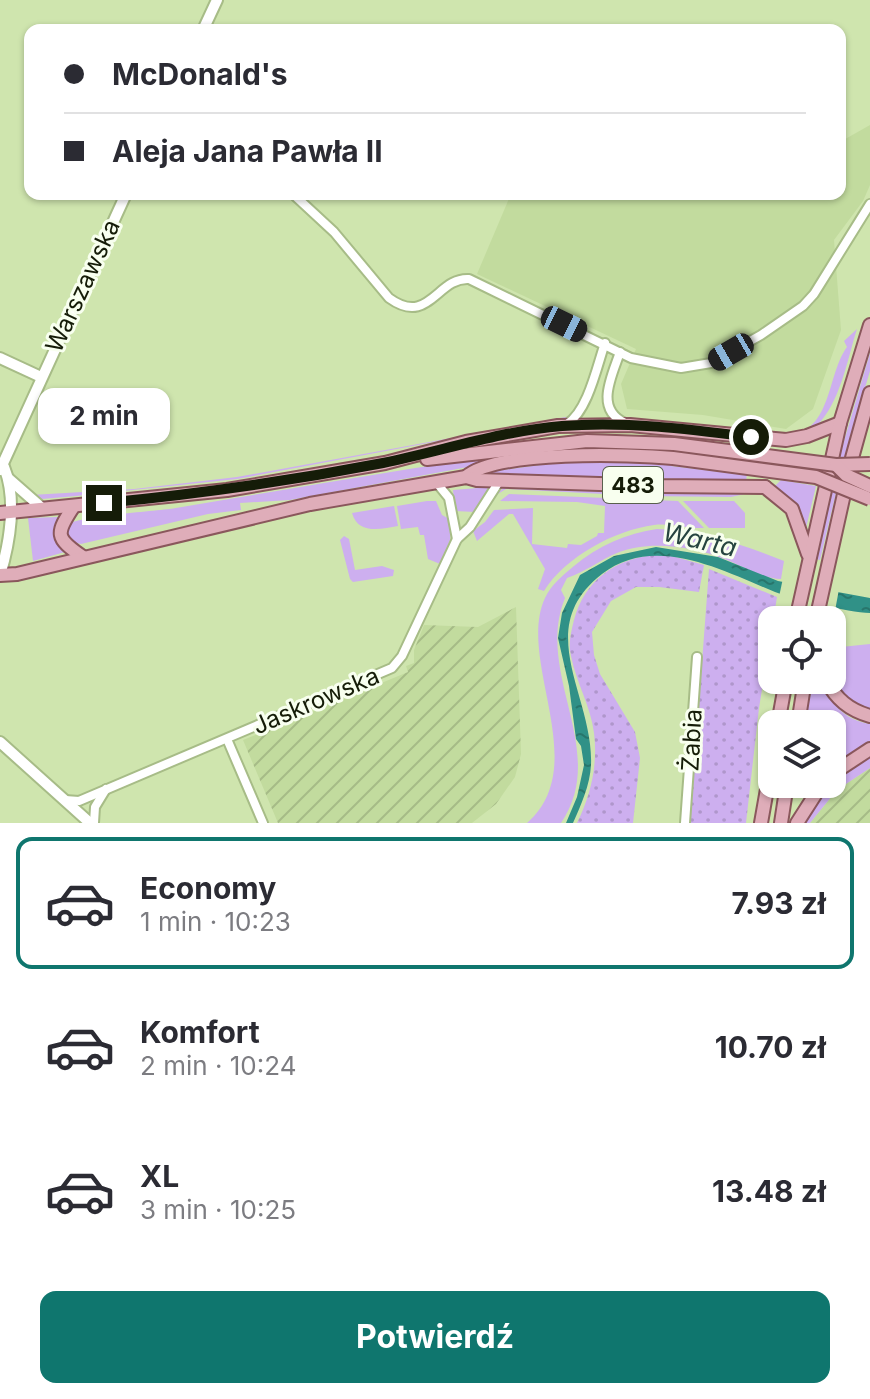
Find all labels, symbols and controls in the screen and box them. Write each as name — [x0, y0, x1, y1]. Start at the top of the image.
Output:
text: McDonald's — [112, 56, 288, 92]
text: Aleja Jana Pawła II — [112, 133, 383, 169]
street label: Warszawska — [39, 215, 126, 357]
car — [537, 303, 591, 345]
car — [704, 330, 758, 374]
callout: 2 min — [38, 387, 170, 443]
text: 2 min — [69, 400, 139, 431]
route start — [733, 419, 769, 455]
road number: 483 — [603, 467, 663, 503]
route end — [86, 485, 122, 521]
water label: Warta — [660, 516, 740, 563]
map controls — [758, 606, 846, 798]
button: locate — [758, 606, 846, 694]
street label: Jaskrowska — [248, 661, 383, 740]
street label: Żabia — [675, 708, 708, 772]
button: layers — [758, 710, 846, 798]
icon: car — [44, 867, 116, 939]
text: Economy — [140, 870, 276, 906]
text: 7.93 zł — [731, 885, 826, 921]
text: 1 min · 10:23 — [140, 906, 291, 937]
icon: car — [44, 1011, 116, 1083]
text: Komfort — [140, 1014, 260, 1050]
text: 10.70 zł — [715, 1029, 826, 1065]
text: 2 min · 10:24 — [140, 1050, 296, 1081]
icon: car — [44, 1155, 116, 1227]
text: XL — [140, 1158, 179, 1194]
text: 13.48 zł — [712, 1173, 826, 1209]
text: 3 min · 10:25 — [140, 1194, 296, 1225]
button: Potwierdź — [40, 1291, 830, 1383]

